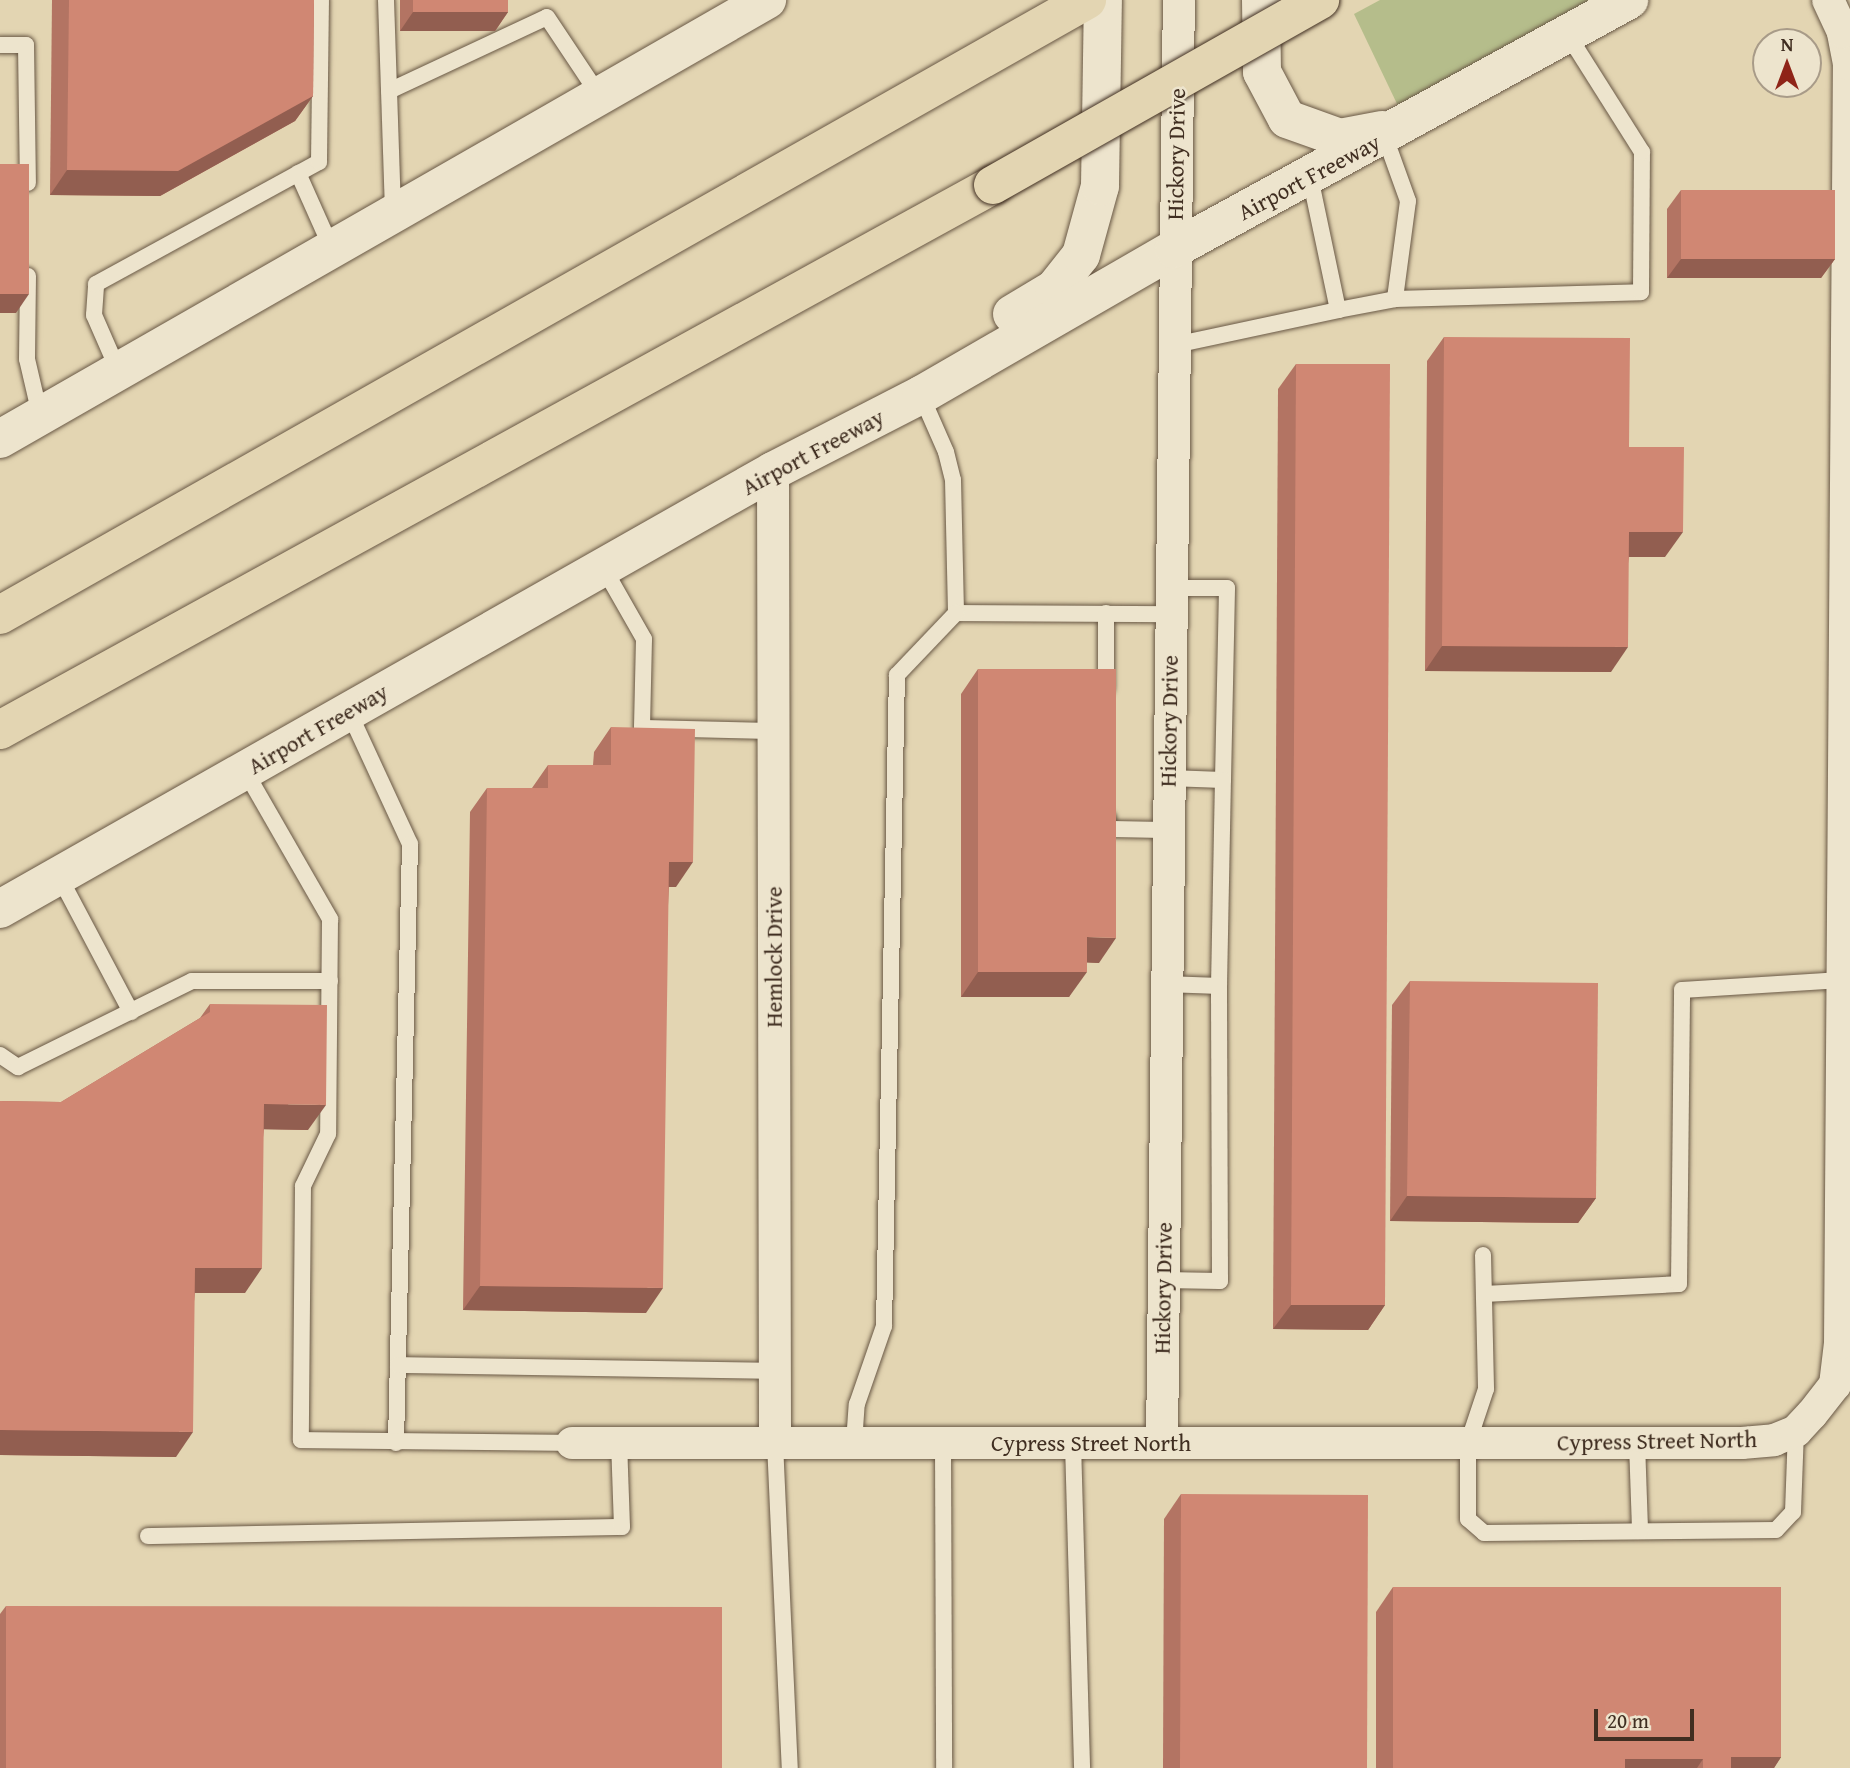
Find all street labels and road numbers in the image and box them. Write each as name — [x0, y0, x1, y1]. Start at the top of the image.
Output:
street label: Hickory Drive — [1161, 88, 1191, 220]
street label: Airport Freeway — [1233, 128, 1385, 226]
street label: Airport Freeway — [737, 403, 889, 501]
street label: Hickory Drive — [1154, 655, 1184, 787]
street label: Airport Freeway — [243, 678, 393, 780]
street label: Hemlock Drive — [760, 886, 788, 1028]
street label: Hickory Drive — [1148, 1222, 1178, 1354]
street label: Cypress Street North — [1557, 1425, 1757, 1457]
street label: Cypress Street North — [991, 1429, 1191, 1457]

